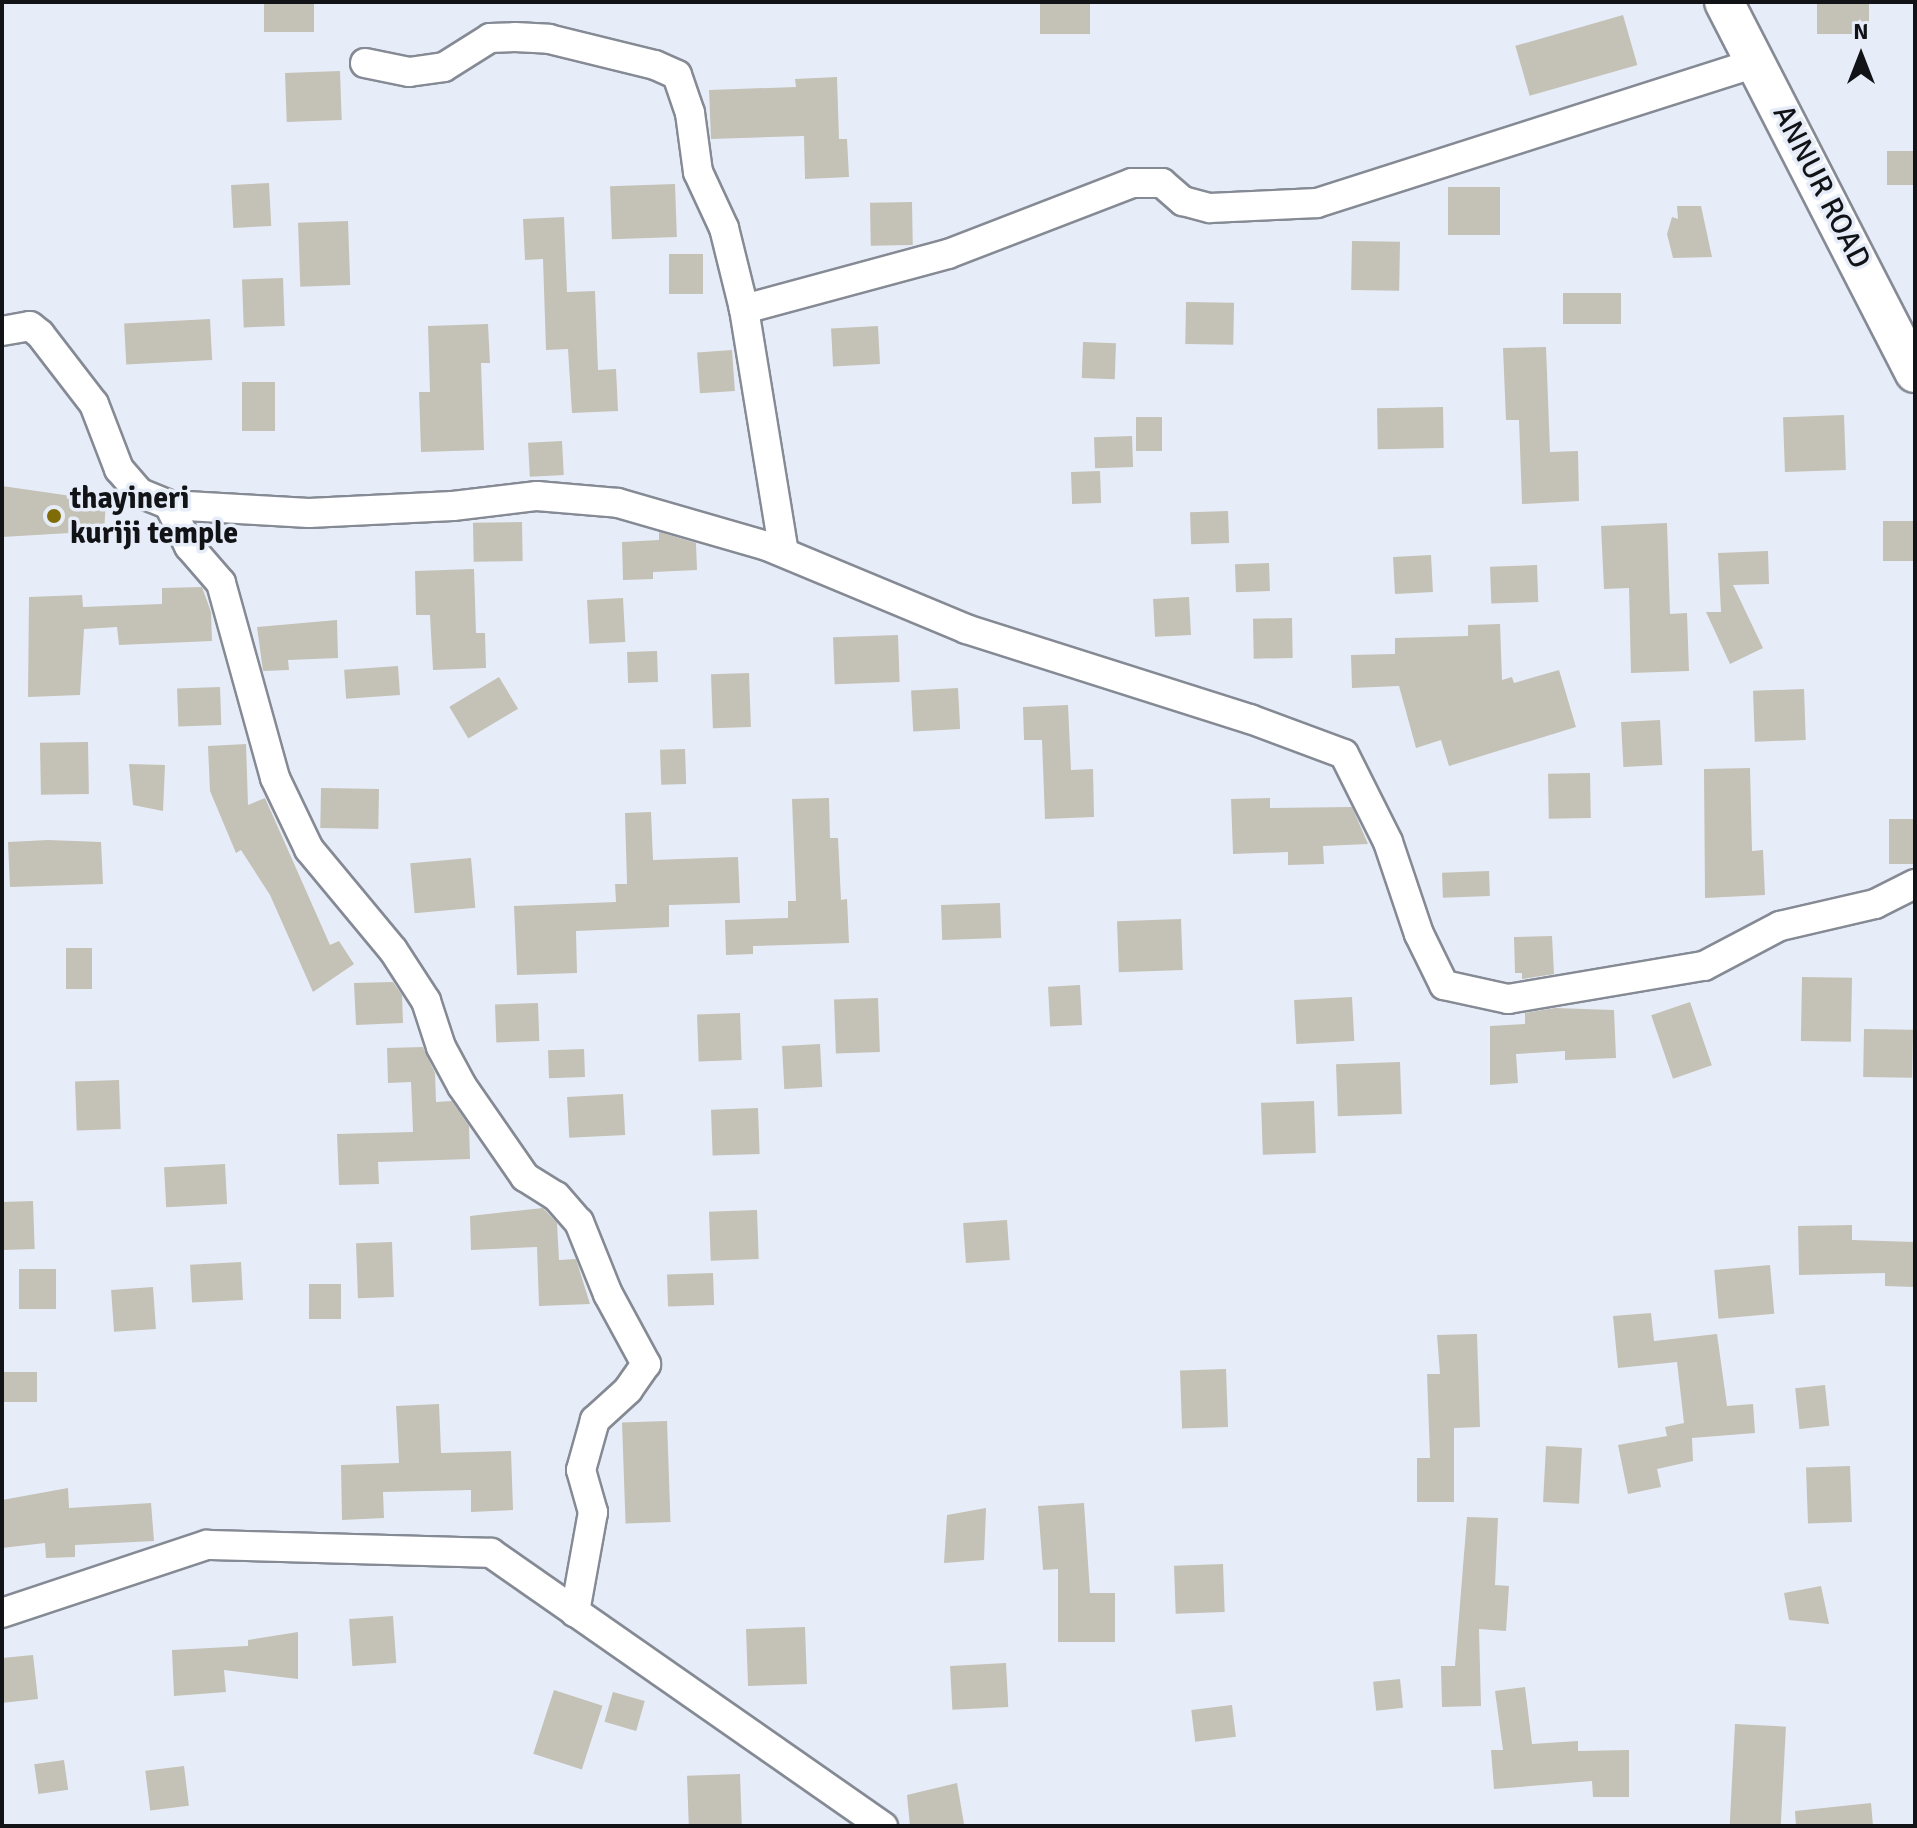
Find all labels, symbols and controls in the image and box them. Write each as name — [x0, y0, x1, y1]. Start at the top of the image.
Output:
north arrow — [1821, 16, 1901, 96]
text: N — [1853, 18, 1869, 45]
street label: ANNUR ROAD — [1764, 99, 1878, 275]
place label: thayineri kuriji temple — [70, 481, 238, 552]
marker: thayineri kuriji temple — [45, 507, 63, 525]

